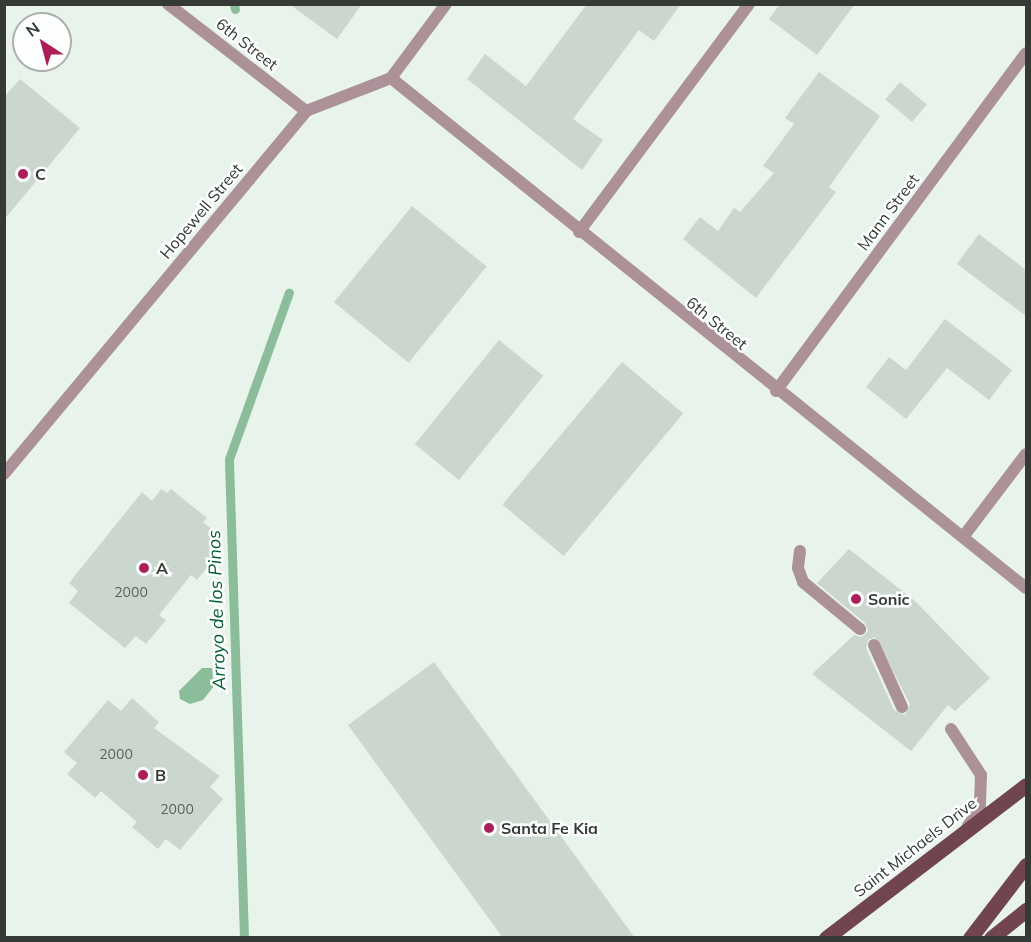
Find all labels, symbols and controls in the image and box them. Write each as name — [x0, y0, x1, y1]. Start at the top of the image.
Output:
north arrow — [12, 12, 72, 72]
street label: 6th Street — [212, 14, 282, 74]
text: N — [22, 17, 43, 41]
street label: Hopewell Street — [156, 160, 246, 262]
place label: C — [35, 164, 46, 184]
marker: C — [16, 167, 30, 181]
street label: Mann Street — [853, 170, 923, 254]
street label: 6th Street — [683, 293, 751, 353]
water label: Arroyo de los Pinos — [203, 530, 231, 690]
place label: A — [156, 558, 168, 578]
marker: A — [137, 561, 151, 575]
house number: 2000 — [114, 584, 148, 600]
place label: Sonic — [868, 589, 910, 609]
marker: Sonic — [849, 592, 863, 606]
house number: 2000 — [99, 746, 133, 762]
place label: B — [155, 765, 166, 785]
marker: B — [136, 768, 150, 782]
street label: Saint Michaels Drive — [850, 793, 980, 901]
house number: 2000 — [160, 801, 194, 817]
place label: Santa Fe Kia — [501, 818, 598, 838]
marker: Santa Fe Kia — [482, 821, 496, 835]

